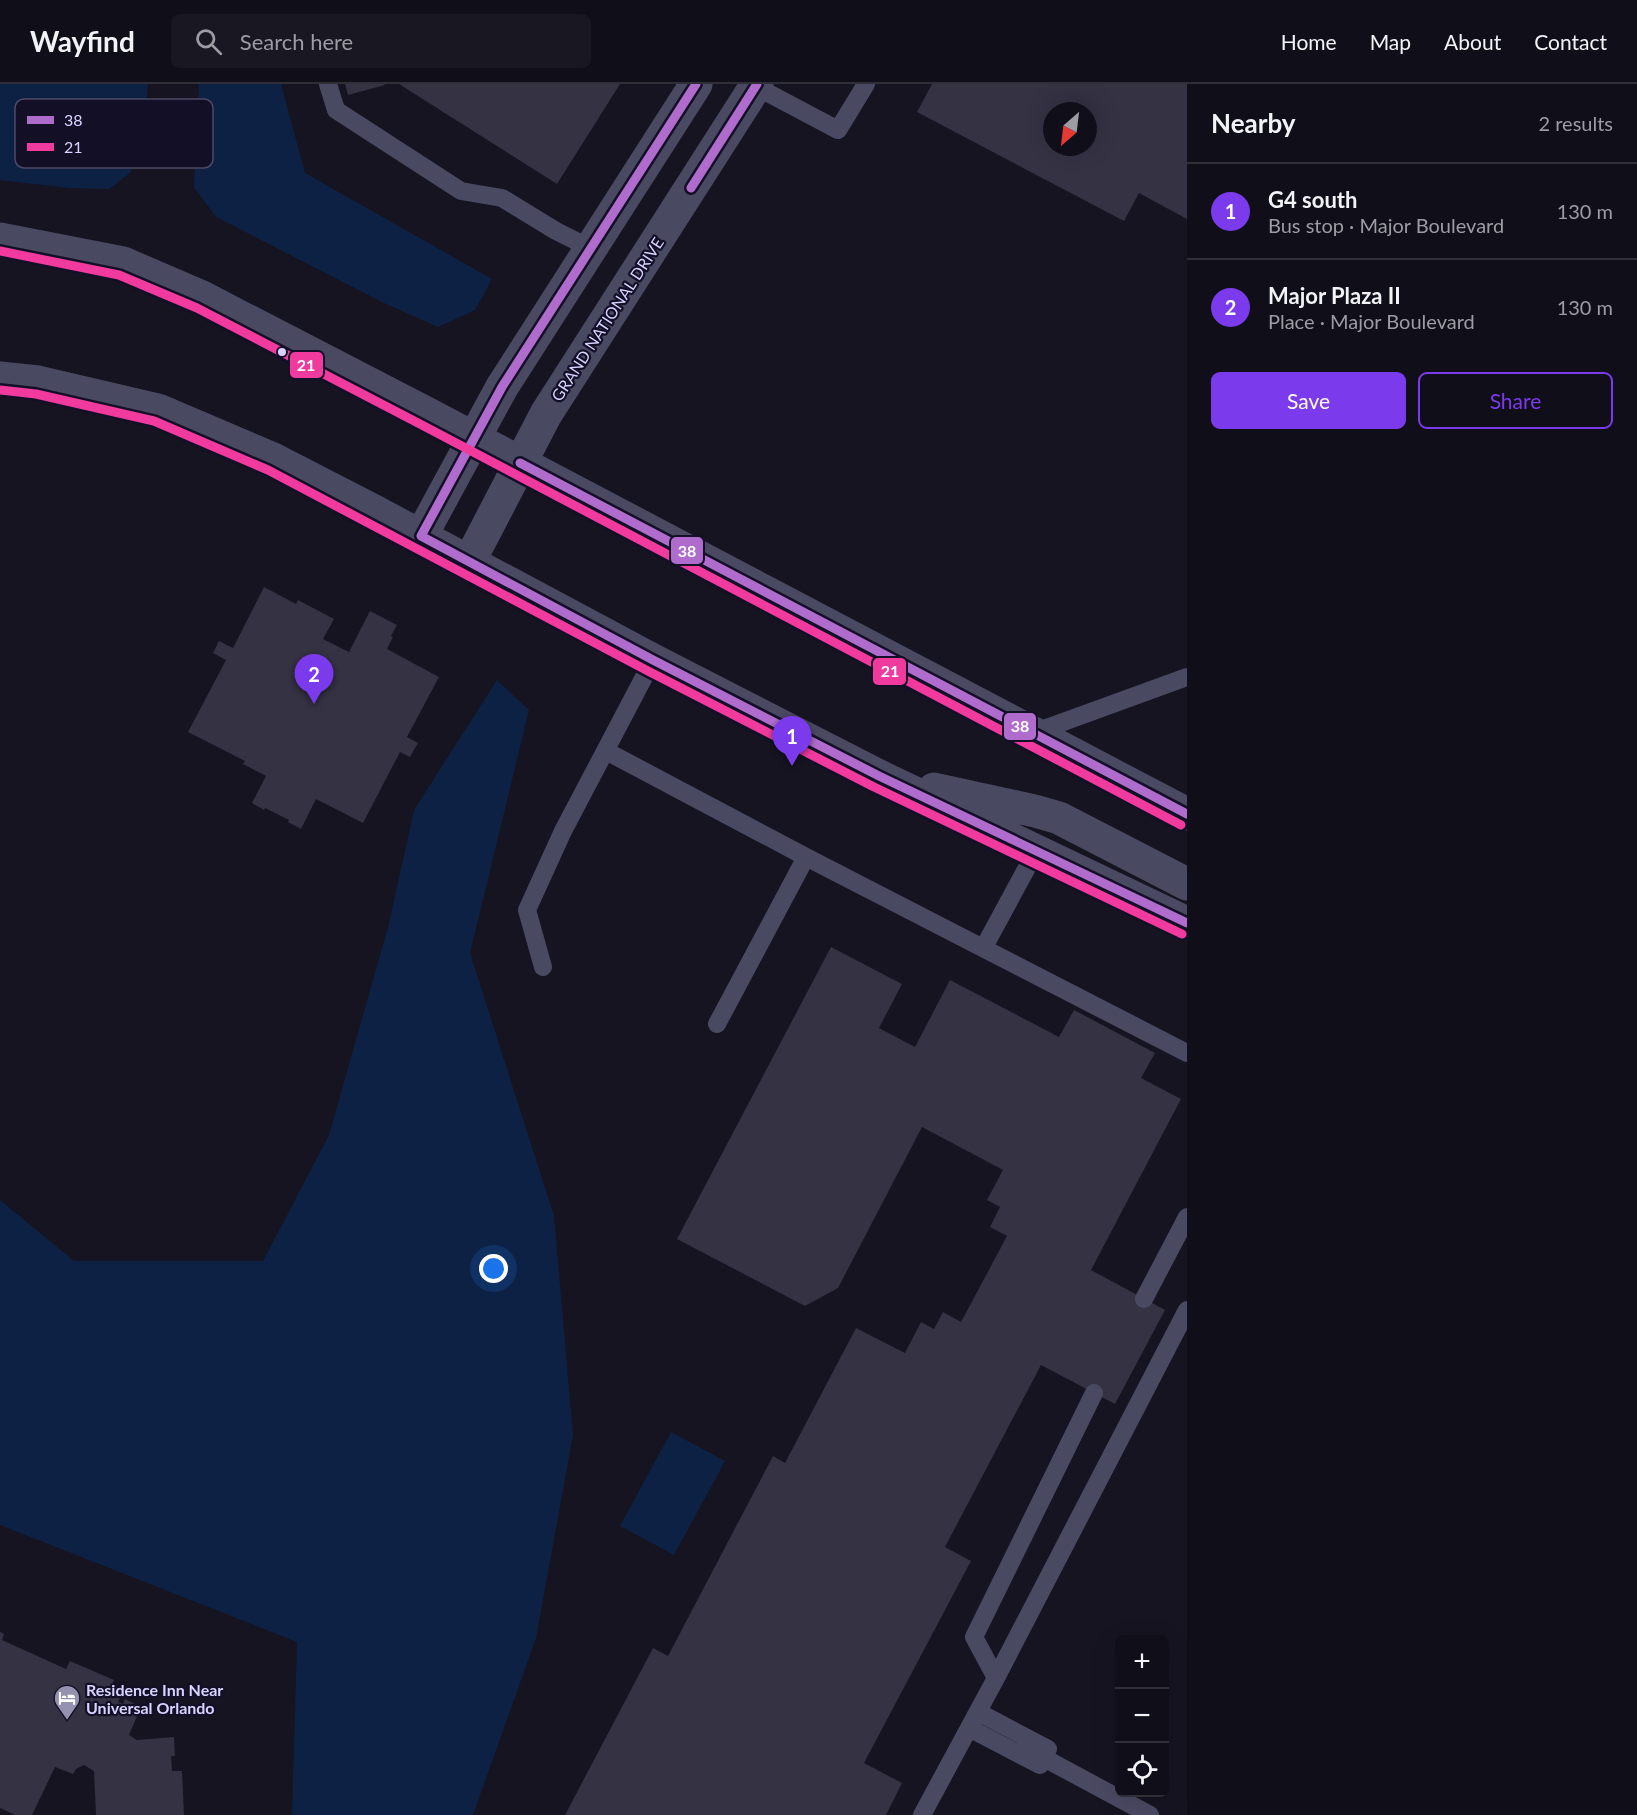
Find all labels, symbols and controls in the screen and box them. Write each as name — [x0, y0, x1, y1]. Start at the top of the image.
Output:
search box — [171, 14, 591, 68]
text: Wayfind — [30, 24, 135, 58]
icon: search — [192, 25, 225, 58]
text: Search here — [240, 28, 353, 55]
text: Home — [1281, 29, 1337, 54]
text: Map — [1370, 29, 1411, 54]
text: About — [1444, 29, 1501, 54]
text: Contact — [1534, 29, 1607, 54]
legend — [15, 99, 213, 168]
north arrow — [1043, 102, 1097, 156]
text: Nearby — [1211, 107, 1296, 139]
text: 38 — [64, 110, 83, 129]
text: 2 results — [1538, 111, 1613, 135]
text: 21 — [64, 137, 83, 156]
text: G4 south — [1268, 186, 1357, 213]
text: 1 — [1225, 199, 1236, 223]
text: 130 m — [1557, 199, 1613, 223]
text: Bus stop · Major Boulevard — [1268, 213, 1504, 237]
street label: GRAND NATIONAL DRIVE — [547, 234, 667, 404]
text: Major Plaza II — [1268, 282, 1401, 309]
text: 2 — [1225, 295, 1236, 319]
text: 130 m — [1557, 295, 1613, 319]
text: Place · Major Boulevard — [1268, 309, 1475, 333]
unlabelled marker — [276, 346, 288, 358]
line badge: 21 — [289, 351, 324, 379]
text: 21 — [297, 355, 315, 374]
button: Save — [1211, 372, 1406, 429]
button: Share — [1418, 372, 1613, 429]
line badge: 38 — [670, 536, 704, 565]
text: 38 — [678, 541, 696, 560]
pin: 2 — [294, 654, 334, 704]
line badge: 21 — [872, 657, 907, 686]
text: 21 — [881, 661, 899, 680]
line badge: 38 — [1003, 712, 1037, 741]
pin: 1 — [772, 716, 812, 766]
text: 38 — [1011, 716, 1029, 735]
your location — [479, 1254, 508, 1283]
map controls — [1115, 1635, 1169, 1797]
button: + — [1115, 1635, 1169, 1689]
place label: Residence Inn Near Universal Orlando — [86, 1680, 223, 1717]
hotel icon: Residence Inn Near Universal Orlando — [52, 1683, 82, 1721]
button: − — [1115, 1689, 1169, 1743]
button: locate — [1115, 1743, 1169, 1797]

